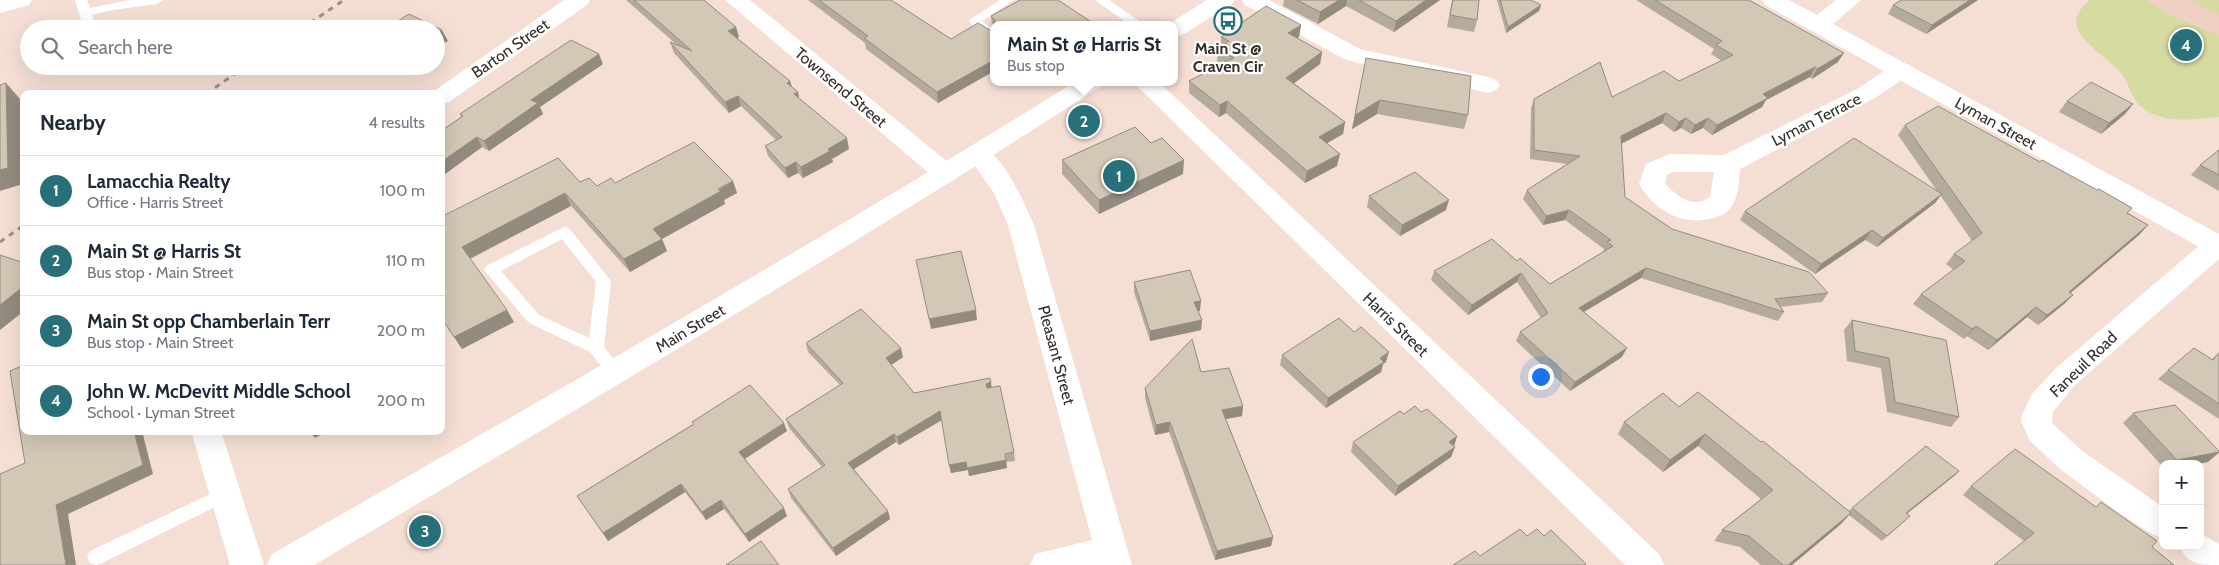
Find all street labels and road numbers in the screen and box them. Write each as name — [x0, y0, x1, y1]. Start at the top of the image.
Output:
street label: Barton Street — [468, 14, 553, 82]
street label: Townsend Street — [791, 44, 891, 132]
street label: Lyman Terrace — [1768, 89, 1864, 150]
street label: Lyman Street — [1952, 93, 2040, 154]
street label: Harris Street — [1359, 288, 1433, 361]
street label: Main Street — [652, 300, 729, 357]
street label: Pleasant Street — [1034, 303, 1079, 407]
street label: Faneuil Road — [2046, 328, 2121, 401]

